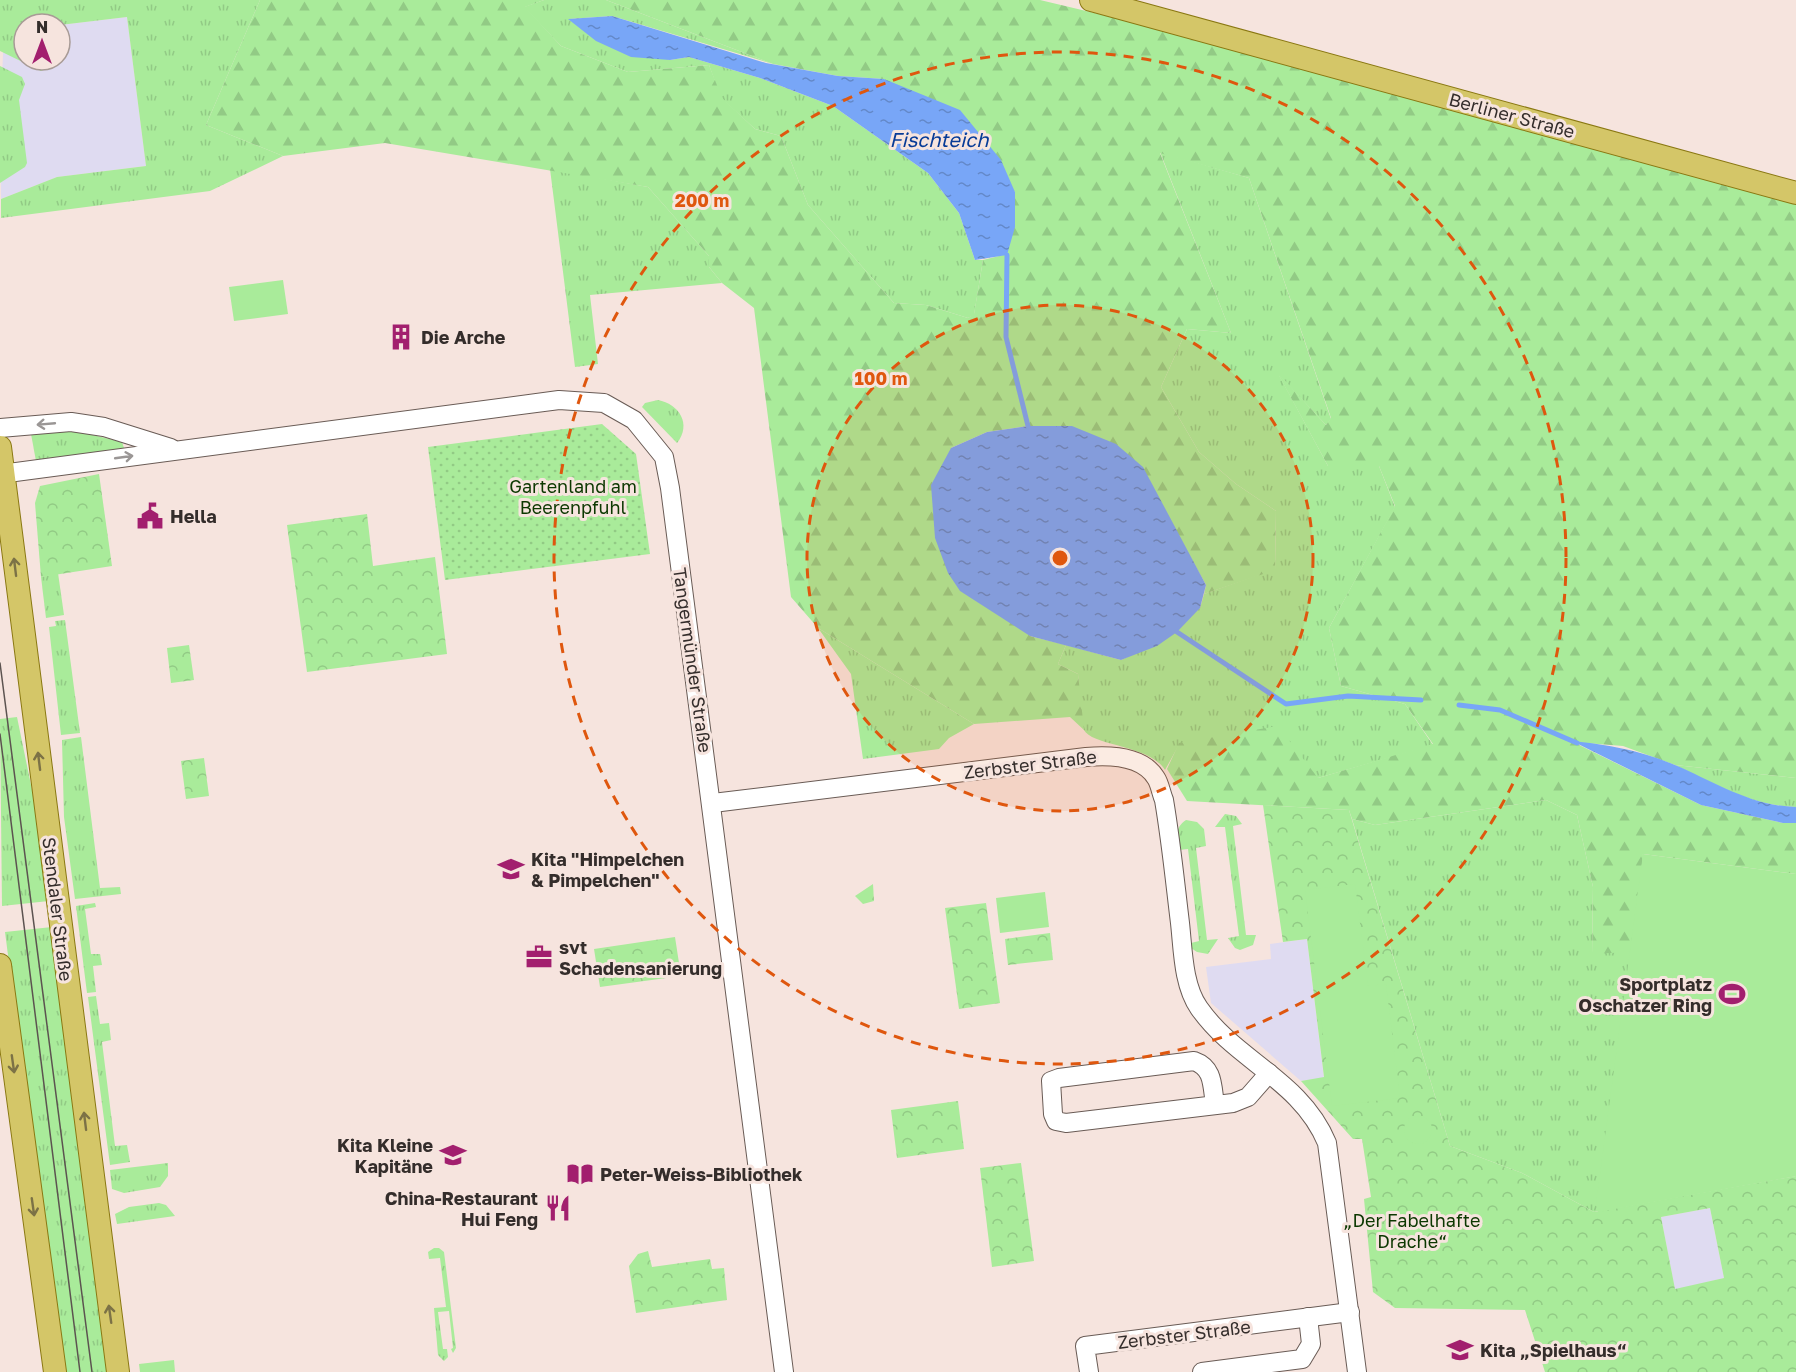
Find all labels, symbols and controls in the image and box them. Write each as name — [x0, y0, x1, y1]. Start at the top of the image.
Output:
north arrow — [12, 12, 72, 72]
text: N — [36, 17, 48, 37]
street label: Berliner Straße — [1447, 88, 1577, 142]
water label: Fischteich — [889, 127, 989, 151]
text: 200 m — [675, 189, 729, 211]
building icon: Die Arche — [386, 322, 416, 352]
place label: Die Arche — [421, 326, 506, 348]
text: 100 m — [855, 367, 907, 389]
one-way arrow — [36, 419, 56, 430]
one-way arrow — [113, 451, 133, 462]
park label: Gartenland am Beerenpfuhl — [509, 475, 637, 518]
public building icon: Hella — [135, 501, 165, 531]
place label: Hella — [170, 505, 217, 527]
centre of rings — [1050, 548, 1070, 568]
one-way arrow — [9, 558, 20, 578]
street label: Tangermünder Straße — [669, 566, 717, 754]
street label: Zerbster Straße — [962, 745, 1098, 783]
one-way arrow — [34, 751, 45, 771]
street label: Stendaler Straße — [38, 836, 78, 982]
place label: Kita "Himpelchen & Pimpelchen" — [531, 848, 684, 891]
school or university icon: Kita "Himpelchen & Pimpelchen" — [496, 854, 526, 884]
place label: svt Schadensanierung — [559, 936, 722, 979]
office icon: svt Schadensanierung — [524, 942, 554, 972]
place label: Sportplatz Oschatzer Ring — [1578, 973, 1712, 1016]
sports icon: Sportplatz Oschatzer Ring — [1717, 979, 1747, 1009]
one-way arrow — [8, 1054, 19, 1074]
one-way arrow — [79, 1111, 90, 1131]
place label: Kita Kleine Kapitäne — [337, 1134, 433, 1177]
school or university icon: Kita Kleine Kapitäne — [438, 1140, 468, 1170]
library icon: Peter-Weiss-Bibliothek — [565, 1159, 595, 1189]
place label: Peter-Weiss-Bibliothek — [600, 1163, 803, 1185]
place label: China-Restaurant Hui Feng — [385, 1187, 538, 1230]
restaurant icon: China-Restaurant Hui Feng — [543, 1193, 573, 1223]
one-way arrow — [27, 1196, 38, 1216]
park label: „Der Fabelhafte Drache“ — [1344, 1209, 1480, 1252]
one-way arrow — [104, 1305, 115, 1324]
street label: Zerbster Straße — [1116, 1315, 1252, 1353]
school or university icon: Kita „Spielhaus“ — [1445, 1335, 1475, 1365]
place label: Kita „Spielhaus“ — [1480, 1339, 1626, 1361]

